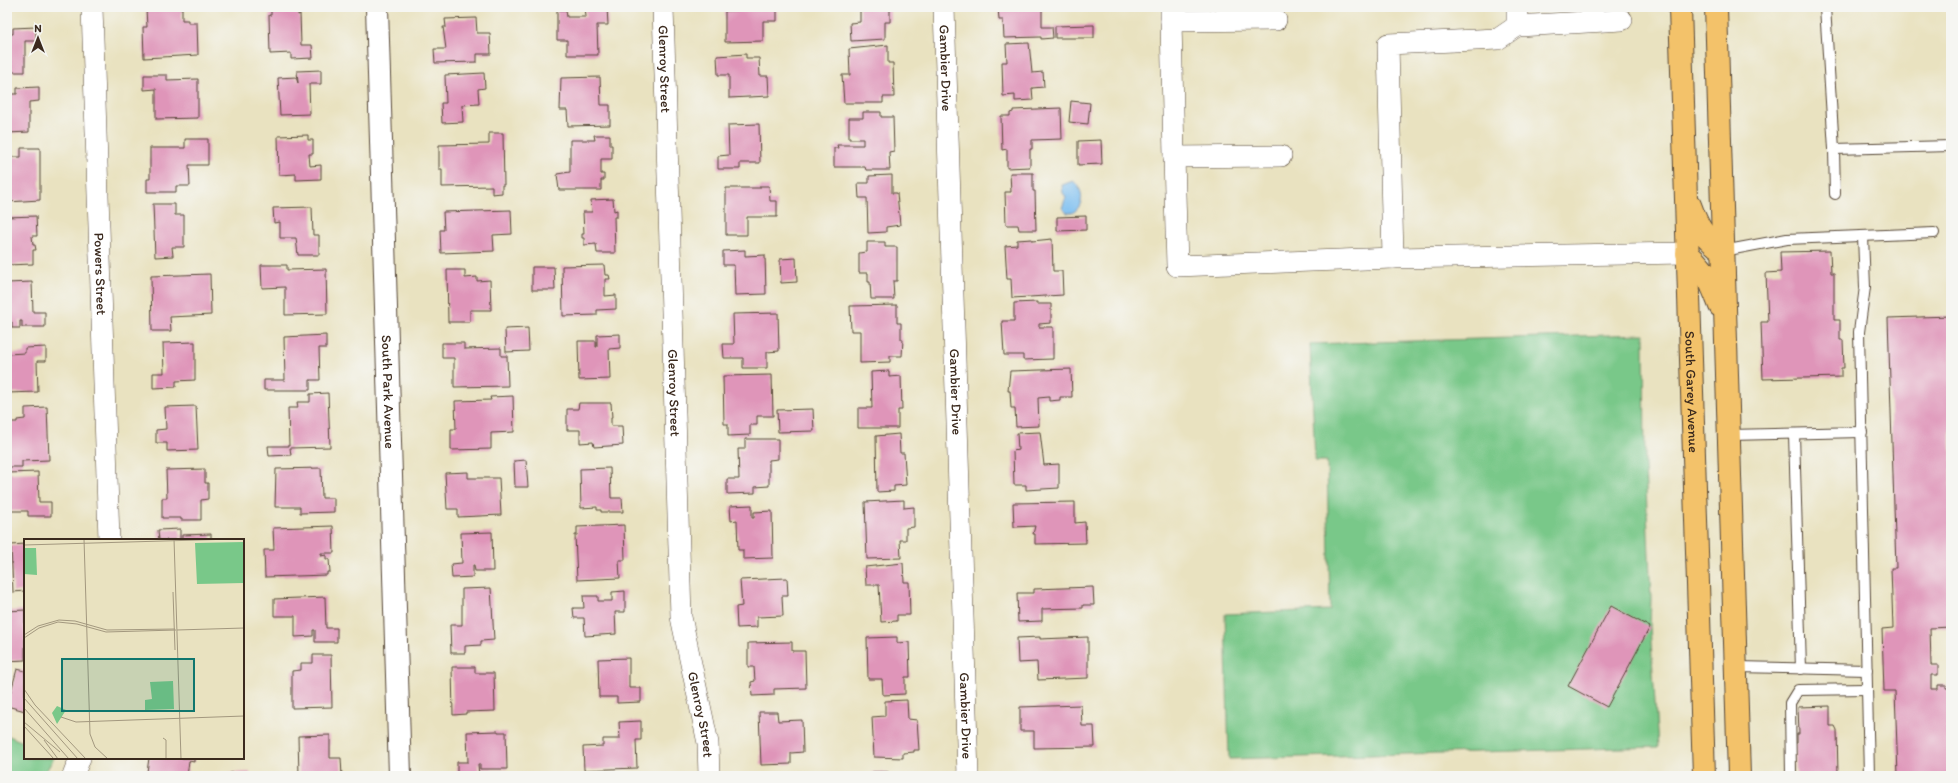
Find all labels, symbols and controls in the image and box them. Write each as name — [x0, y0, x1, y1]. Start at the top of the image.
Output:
north arrow — [18, 18, 58, 58]
text: N — [34, 22, 42, 35]
street label: Gambier Drive — [936, 24, 956, 112]
street label: Glenroy Street — [655, 25, 675, 113]
street label: Powers Street — [91, 232, 110, 315]
street label: South Garey Avenue — [1682, 331, 1702, 453]
street label: South Park Avenue — [378, 335, 399, 449]
street label: Gambier Drive — [946, 348, 966, 436]
street label: Glenroy Street — [665, 349, 684, 437]
inset map — [24, 539, 244, 759]
street label: Glenroy Street — [684, 670, 717, 758]
street label: Gambier Drive — [956, 672, 976, 760]

